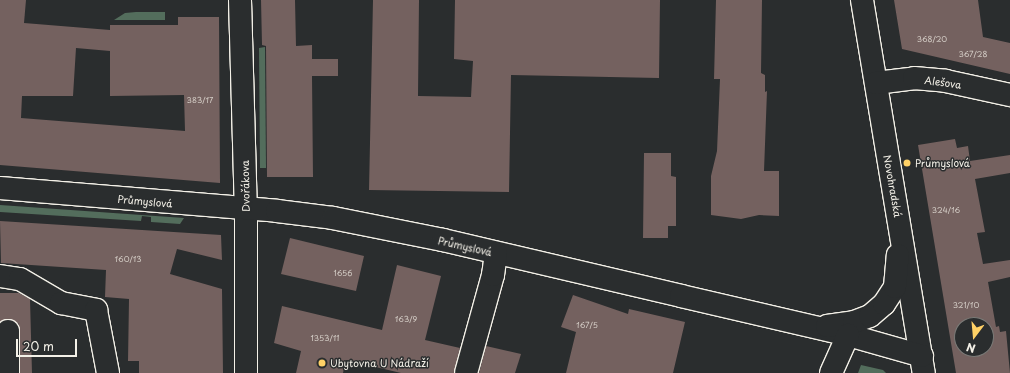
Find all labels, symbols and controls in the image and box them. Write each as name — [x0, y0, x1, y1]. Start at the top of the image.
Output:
house number: 368/20 — [917, 35, 947, 45]
house number: 367/28 — [959, 50, 987, 60]
street label: Alešova — [924, 73, 962, 91]
house number: 383/17 — [187, 96, 213, 106]
street label: Novohradská — [882, 154, 904, 218]
place label: Průmyslová — [915, 157, 970, 169]
marker: Průmyslová — [902, 158, 912, 168]
street label: Dvořákova — [239, 160, 251, 212]
street label: Průmyslová — [117, 193, 173, 209]
house number: 324/16 — [932, 206, 960, 216]
street label: Průmyslová — [437, 234, 493, 258]
house number: 160/13 — [114, 255, 142, 265]
house number: 1656 — [334, 269, 352, 279]
house number: 321/10 — [953, 301, 979, 311]
house number: 163/9 — [395, 315, 417, 325]
north arrow — [954, 317, 994, 357]
house number: 167/5 — [576, 321, 598, 331]
scale bar — [18, 331, 79, 357]
house number: 1353/11 — [311, 334, 339, 344]
text: 20 m — [23, 337, 54, 355]
text: N — [964, 339, 977, 357]
place label: Ubytovna U Nádraží — [330, 357, 428, 369]
marker: Ubytovna U Nádraží — [317, 358, 327, 368]

